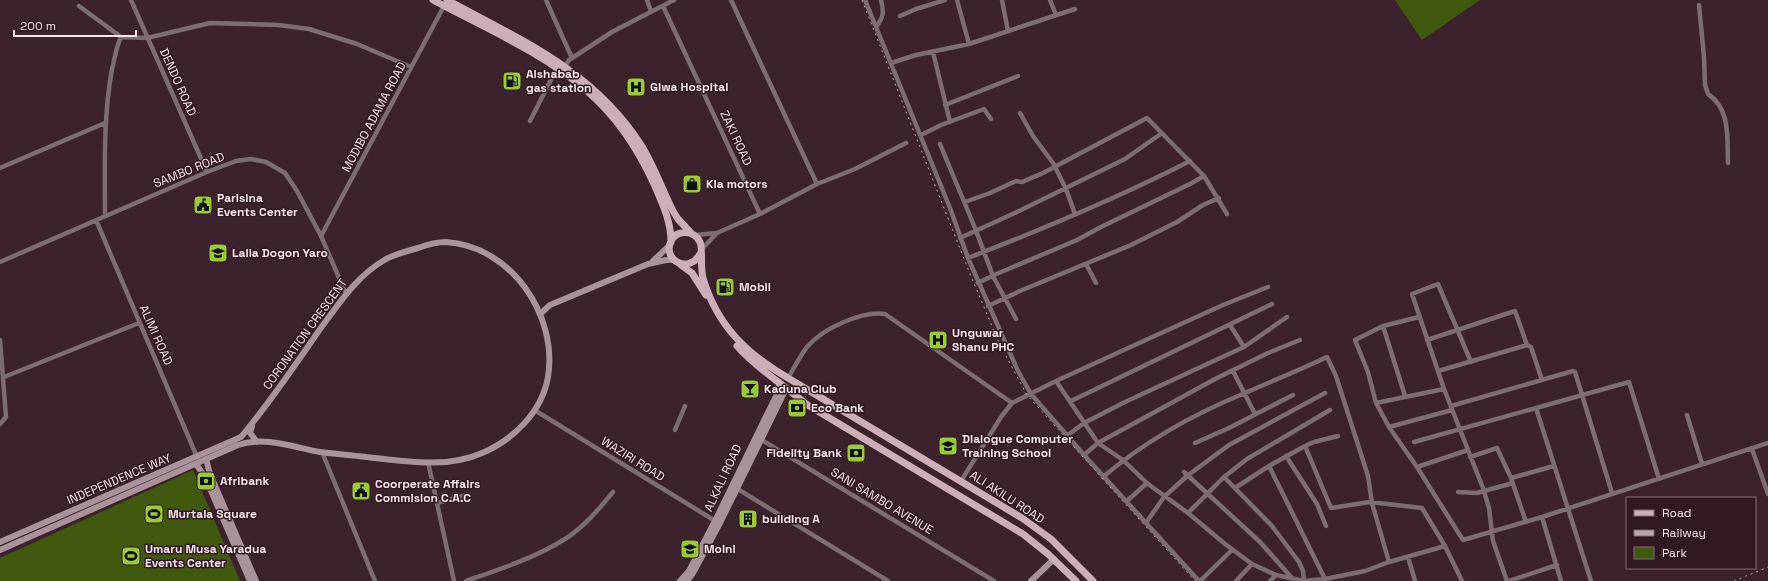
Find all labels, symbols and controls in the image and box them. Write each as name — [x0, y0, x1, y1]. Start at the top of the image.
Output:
scale bar — [14, 12, 136, 38]
text: 200 m — [20, 18, 56, 34]
street label: DENDO ROAD — [156, 46, 200, 119]
street label: MODIBO ADAMA ROAD — [338, 59, 410, 175]
place label: Alshabab gas station — [526, 66, 591, 96]
fuel station icon: Alshabab gas station — [501, 70, 523, 92]
hospital icon: Giwa Hospital — [625, 76, 647, 98]
place label: Giwa Hospital — [650, 79, 728, 95]
street label: ZAKI ROAD — [716, 108, 756, 168]
street label: SAMBO ROAD — [151, 148, 227, 192]
shop icon: Kia motors — [681, 173, 703, 195]
place label: Kia motors — [706, 176, 768, 192]
place label: Parisina Events Center — [217, 190, 298, 220]
public building icon: Parisina Events Center — [192, 194, 214, 216]
school or university icon: Laila Dogon Yaro — [207, 242, 229, 264]
place label: Laila Dogon Yaro — [232, 245, 328, 261]
street label: CORONATION CRESCENT — [259, 275, 351, 393]
fuel station icon: Mobil — [714, 276, 736, 298]
place label: Mobil — [739, 279, 771, 295]
street label: ALIMI ROAD — [136, 302, 176, 368]
place label: Unguwar Shanu PHC — [952, 325, 1014, 355]
hospital icon: Unguwar Shanu PHC — [927, 329, 949, 351]
bar icon: Kaduna Club — [739, 378, 761, 400]
place label: Kaduna Club — [764, 381, 837, 397]
bank icon: Eco Bank — [786, 397, 808, 419]
place label: Eco Bank — [811, 400, 864, 416]
place label: Dialogue Computer Training School — [962, 431, 1073, 461]
street label: WAZIRI ROAD — [598, 433, 668, 485]
school or university icon: Dialogue Computer Training School — [937, 435, 959, 457]
street label: ALKALI ROAD — [700, 442, 746, 514]
bank icon: Fidelity Bank — [845, 442, 867, 464]
place label: Fidelity Bank — [766, 445, 842, 461]
street label: INDEPENDENCE WAY — [64, 450, 174, 508]
street label: SANI SAMBO AVENUE — [828, 464, 936, 538]
street label: ALI AKILU ROAD — [966, 467, 1048, 527]
bank icon: Afribank — [195, 470, 217, 492]
place label: Afribank — [220, 473, 269, 489]
place label: Coorperate Affairs Commision C.A.C — [375, 476, 480, 506]
public building icon: Coorperate Affairs Commision C.A.C — [350, 480, 372, 502]
legend — [1626, 497, 1756, 569]
sports icon: Murtala Square — [143, 503, 165, 525]
text: Road — [1662, 505, 1691, 521]
place label: Murtala Square — [168, 506, 257, 522]
building icon: building A — [737, 508, 759, 530]
place label: building A — [762, 511, 820, 527]
text: Railway — [1662, 525, 1706, 541]
school or university icon: Moini — [679, 538, 701, 560]
place label: Umaru Musa Yaradua Events Center — [145, 541, 266, 571]
place label: Moini — [704, 541, 736, 557]
sports icon: Umaru Musa Yaradua Events Center — [120, 545, 142, 567]
text: Park — [1662, 545, 1687, 561]

